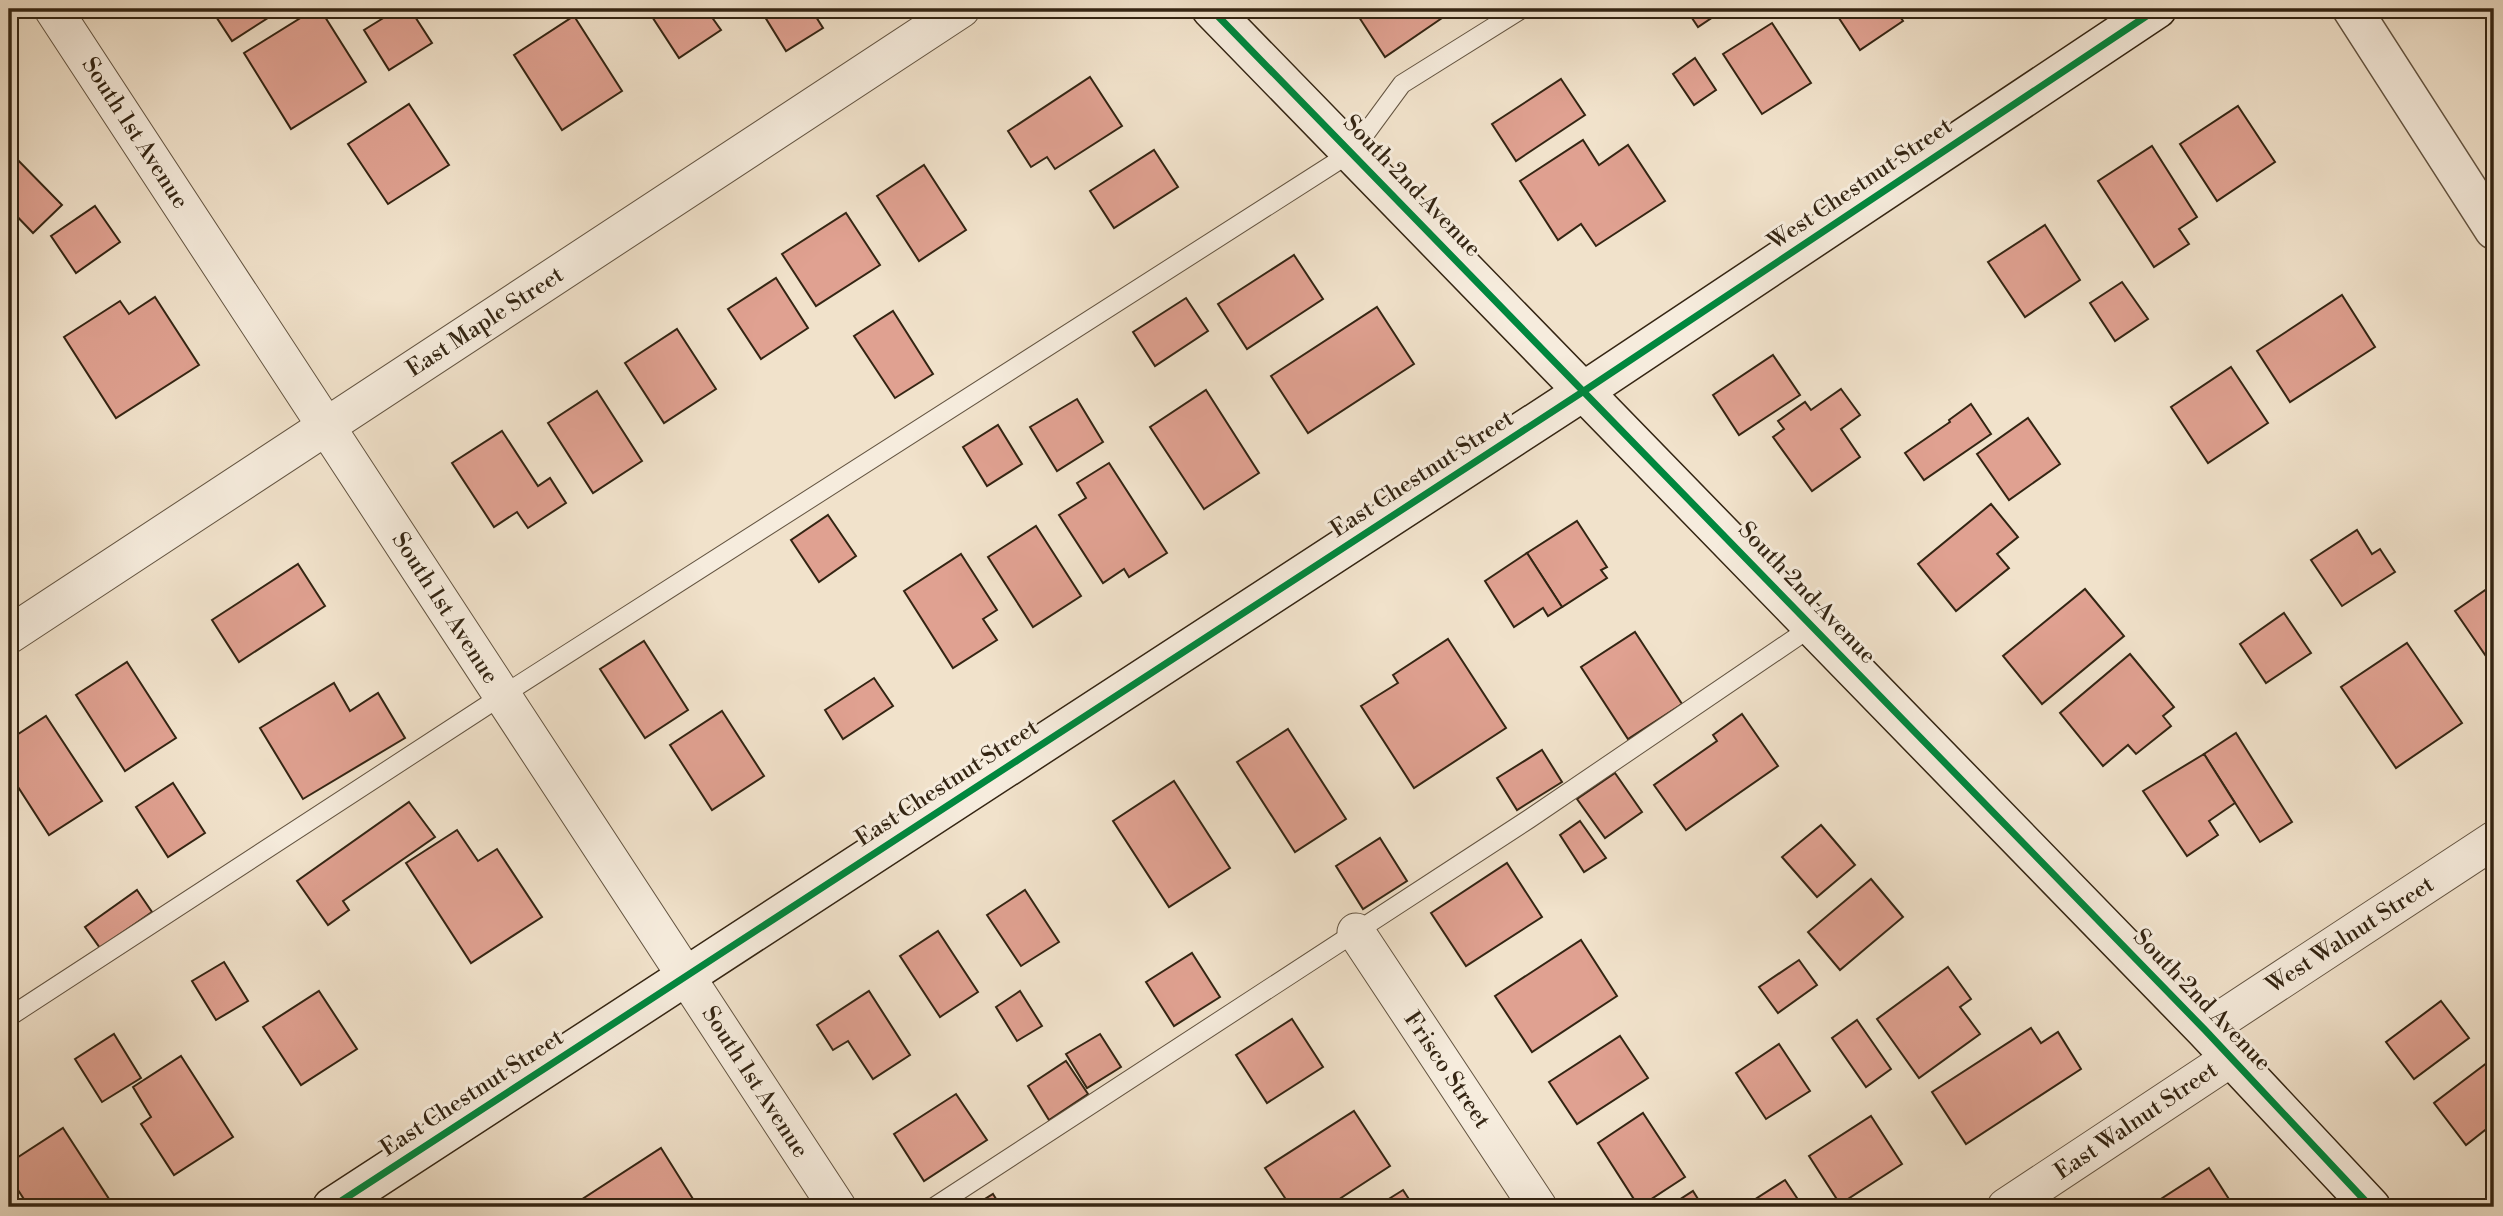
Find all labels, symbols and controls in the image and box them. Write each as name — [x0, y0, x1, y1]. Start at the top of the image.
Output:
street label: South 1st Avenue — [76, 52, 194, 214]
street label: South 2nd Avenue — [1337, 109, 1487, 263]
street label: West Chestnut Street — [1762, 112, 1957, 257]
street label: East Maple Street — [401, 261, 569, 383]
street label: East Chestnut Street — [1325, 404, 1519, 544]
street label: South 2nd Avenue — [1732, 516, 1882, 670]
street label: South 1st Avenue — [386, 527, 504, 689]
street label: East Chestnut Street — [850, 713, 1044, 853]
street label: West Walnut Street — [2260, 870, 2439, 1000]
street label: South 2nd Avenue — [2127, 923, 2277, 1077]
street label: South 1st Avenue — [696, 1001, 814, 1163]
street label: Frisco Street — [1398, 1006, 1496, 1134]
street label: East Chestnut Street — [375, 1023, 569, 1163]
street label: East Walnut Street — [2049, 1056, 2223, 1186]

